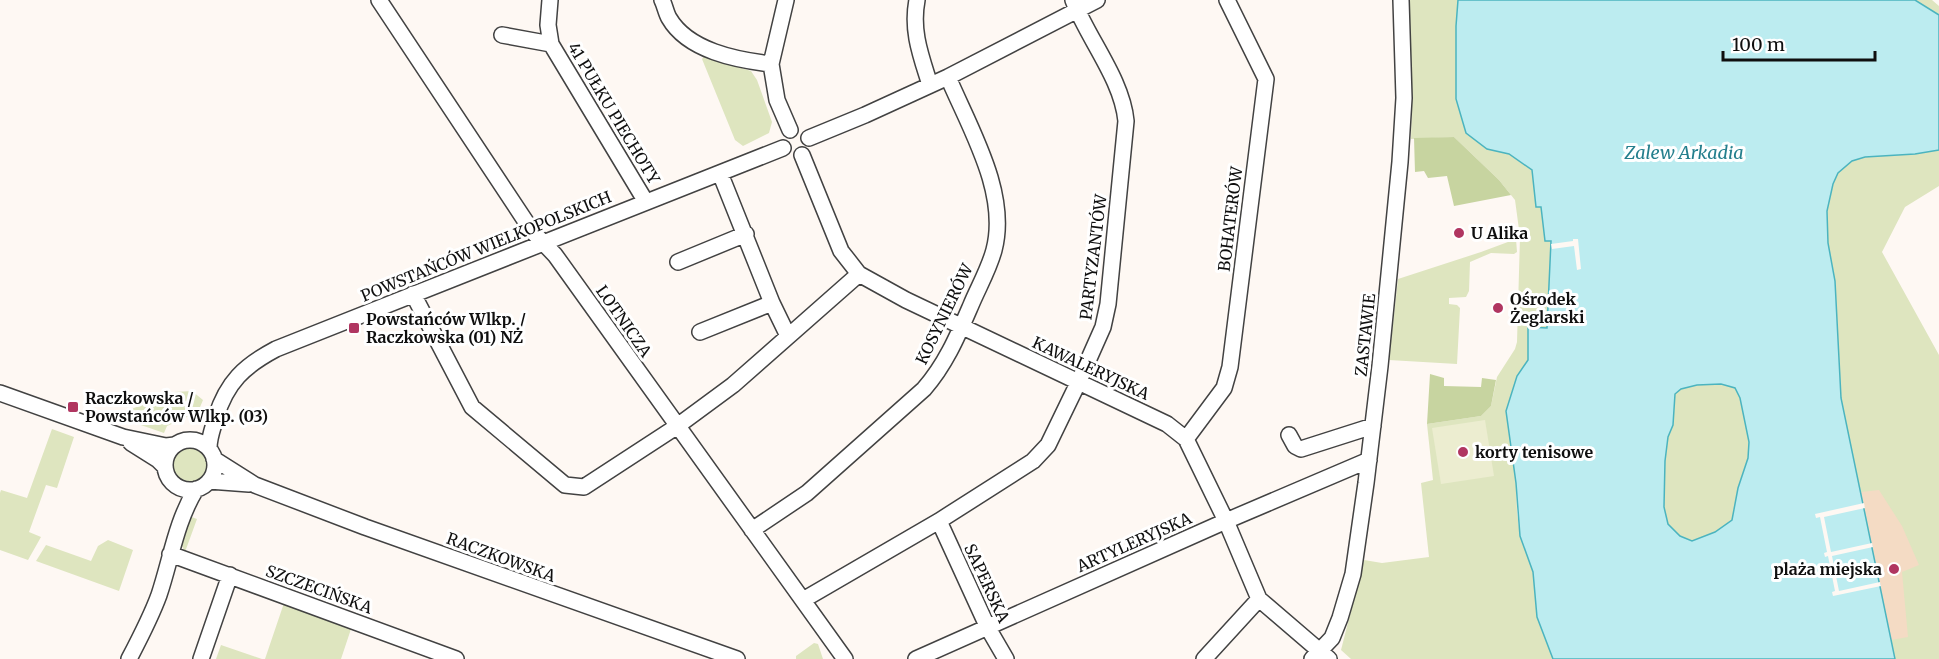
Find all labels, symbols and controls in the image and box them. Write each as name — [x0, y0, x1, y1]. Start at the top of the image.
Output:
scale bar — [1723, 24, 1874, 62]
text: 100 m — [1732, 33, 1785, 56]
street label: 41 PUŁKU PIECHOTY — [564, 39, 665, 188]
water label: Zalew Arkadia — [1623, 141, 1744, 164]
street label: BOHATERÓW — [1214, 164, 1246, 273]
street label: POWSTAŃCÓW WIELKOPOLSKICH — [358, 186, 614, 306]
street label: PARTYZANTÓW — [1075, 192, 1111, 321]
place label: U Alika — [1471, 223, 1528, 243]
marker: U Alika — [1452, 226, 1466, 240]
street label: KOSYNIERÓW — [911, 260, 977, 367]
street label: LOTNICZA — [592, 281, 656, 361]
place label: Ośrodek Żeglarski — [1510, 289, 1585, 327]
street label: ZASTAWIE — [1351, 292, 1379, 378]
marker: Ośrodek Żeglarski — [1491, 301, 1505, 315]
place label: Powstańców Wlkp. / Raczkowska (01) NŻ — [366, 309, 526, 347]
marker: Powstańców Wlkp. / Raczkowska (01) NŻ — [347, 321, 361, 335]
street label: KAWALERYJSKA — [1029, 332, 1153, 404]
place label: Raczkowska / Powstańców Wlkp. (03) — [85, 388, 268, 426]
marker: Raczkowska / Powstańców Wlkp. (03) — [66, 400, 80, 414]
place label: korty tenisowe — [1475, 442, 1593, 462]
marker: korty tenisowe — [1456, 445, 1470, 459]
street label: ARTYLERYJSKA — [1073, 507, 1195, 577]
street label: RACZKOWSKA — [444, 528, 559, 586]
street label: SAPERSKA — [960, 540, 1014, 626]
place label: plaża miejska — [1774, 559, 1882, 579]
street label: SZCZECIŃSKA — [263, 560, 376, 618]
marker: plaża miejska — [1887, 562, 1901, 576]

